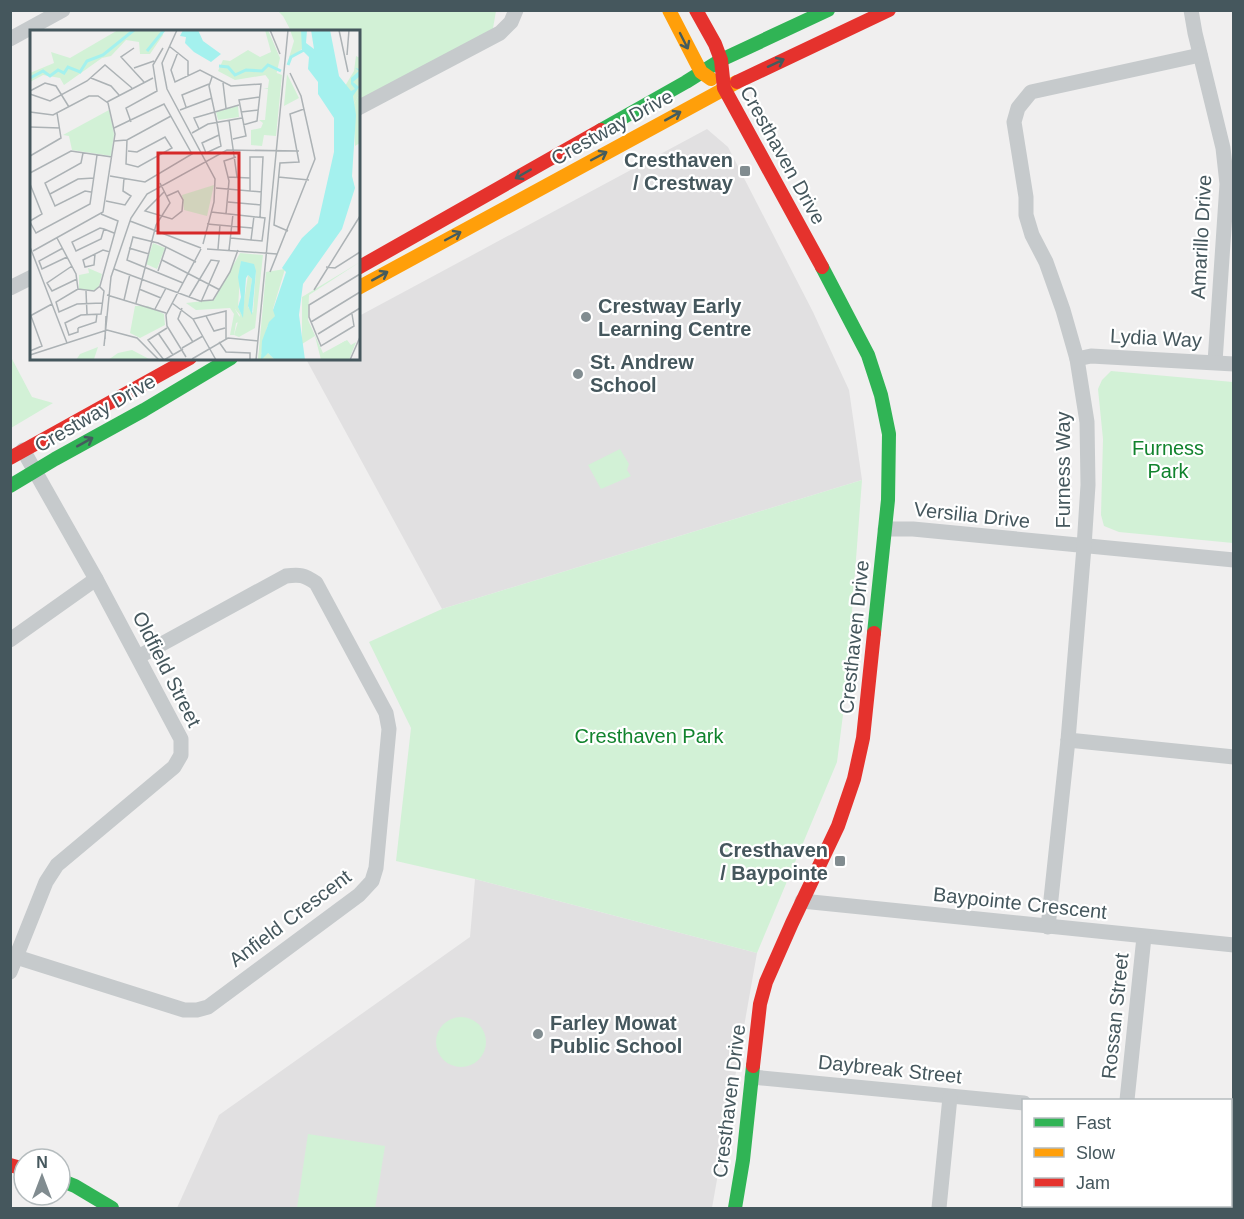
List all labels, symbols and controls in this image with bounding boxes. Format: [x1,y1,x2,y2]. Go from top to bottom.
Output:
inset map [30,30,360,360]
one-way arrow [679,32,691,50]
one-way arrow [767,56,785,68]
street label: Cresthaven Drive [736,82,830,228]
street label: Crestway Drive [547,85,677,169]
one-way arrow [664,110,681,122]
place label: Cresthaven / Crestway [624,149,734,194]
one-way arrow [590,150,607,162]
marker: Cresthaven / Crestway [738,164,752,178]
one-way arrow [515,168,532,180]
street label: Amarillo Drive [1187,174,1215,300]
one-way arrow [444,230,461,242]
one-way arrow [371,270,388,282]
place label: Crestway Early Learning Centre [598,295,751,340]
marker: Crestway Early Learning Centre [579,310,593,324]
street label: Lydia Way [1110,325,1202,351]
place label: St. Andrew School [590,351,694,396]
marker: St. Andrew School [571,367,585,381]
street label: Crestway Drive [31,370,159,456]
street label: Furness Way [1052,411,1074,529]
one-way arrow [77,436,94,448]
park label: Furness Park [1132,437,1204,482]
street label: Versilia Drive [913,498,1031,532]
street label: Cresthaven Drive [835,559,873,715]
street label: Oldfield Street [128,608,206,731]
park label: Cresthaven Park [575,725,724,747]
place label: Cresthaven / Baypointe [719,839,828,884]
marker: Cresthaven / Baypointe [833,854,847,868]
street label: Anfield Crescent [225,865,356,971]
street label: Baypointe Crescent [932,883,1108,923]
street label: Rossan Street [1097,951,1133,1080]
place label: Farley Mowat Public School [550,1012,682,1057]
street label: Cresthaven Drive [709,1023,749,1179]
marker: Farley Mowat Public School [531,1027,545,1041]
street label: Daybreak Street [817,1051,963,1088]
legend [1022,1099,1232,1207]
text: Fast [1076,1113,1111,1133]
text: Slow [1076,1143,1116,1163]
north arrow [12,1147,72,1207]
text: N [36,1154,48,1171]
text: Jam [1076,1173,1110,1193]

